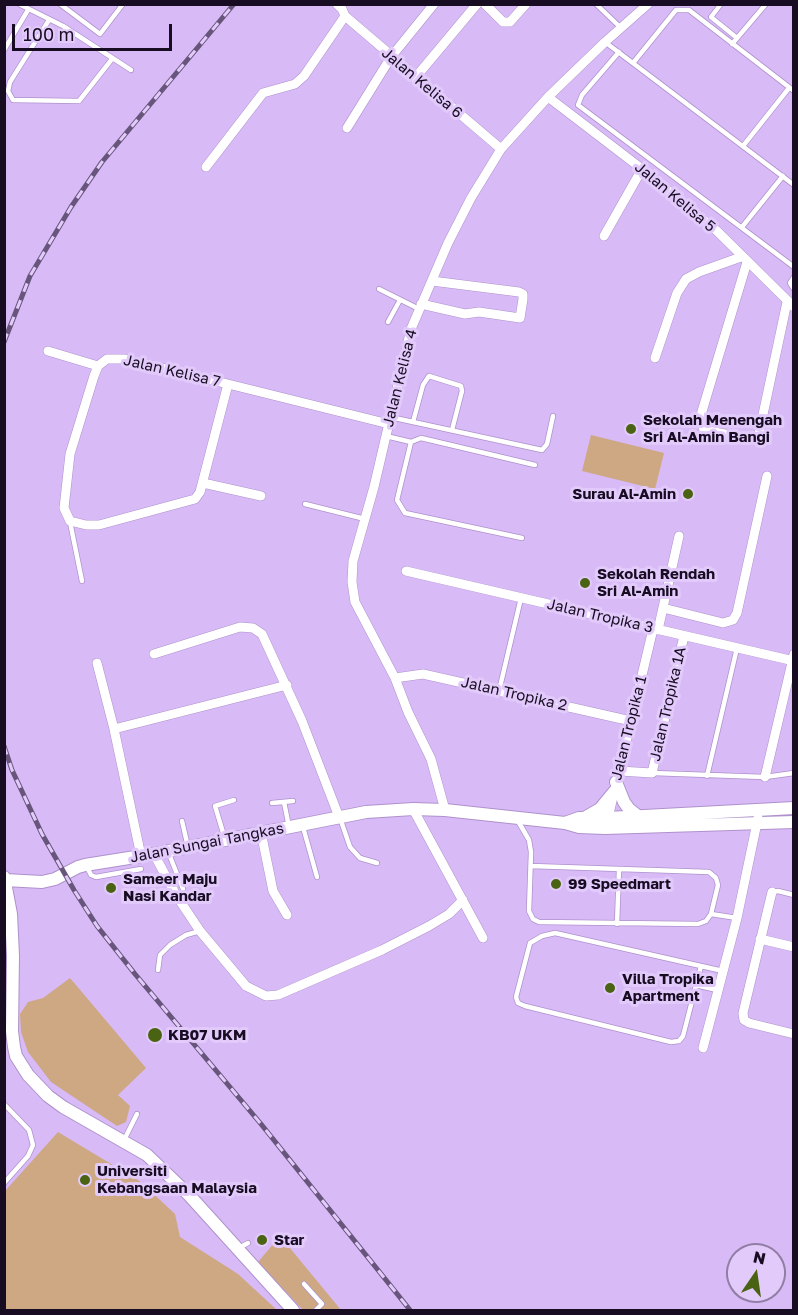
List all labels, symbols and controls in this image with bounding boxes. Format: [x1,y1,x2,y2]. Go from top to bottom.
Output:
scale bar [15,12,176,50]
text: 100 m [23,23,74,45]
street label: Jalan Kelisa 6 [378,44,466,122]
street label: Jalan Kelisa 5 [631,158,719,236]
street label: Jalan Kelisa 4 [379,327,421,429]
street label: Jalan Kelisa 7 [122,351,222,391]
place label: Sekolah Menengah Sri Al-Amin Bangi [643,411,782,446]
marker: Sekolah Menengah Sri Al-Amin Bangi [624,422,638,436]
place label: Surau Al-Amin [572,485,676,503]
marker: Surau Al-Amin [681,487,695,501]
place label: Sekolah Rendah Sri Al-Amin [597,565,715,600]
marker: Sekolah Rendah Sri Al-Amin [578,576,592,590]
street label: Jalan Tropika 3 [545,595,655,637]
street label: Jalan Tropika 1A [646,645,690,763]
street label: Jalan Tropika 2 [459,673,569,715]
street label: Jalan Tropika 1 [607,674,651,782]
street label: Jalan Sungai Tangkas [129,819,285,867]
place label: Sameer Maju Nasi Kandar [123,870,217,905]
place label: 99 Speedmart [568,875,671,893]
marker: 99 Speedmart [549,877,563,891]
marker: Sameer Maju Nasi Kandar [104,881,118,895]
place label: Villa Tropika Apartment [622,970,714,1005]
marker: Villa Tropika Apartment [603,981,617,995]
marker: KB07 UKM [146,1026,164,1044]
place label: KB07 UKM [168,1026,246,1044]
place label: Universiti Kebangsaan Malaysia [97,1162,257,1197]
marker: Universiti Kebangsaan Malaysia [78,1173,92,1187]
place label: Star [274,1231,304,1249]
marker: Star [255,1233,269,1247]
north arrow [726,1243,786,1303]
text: N [751,1246,768,1269]

